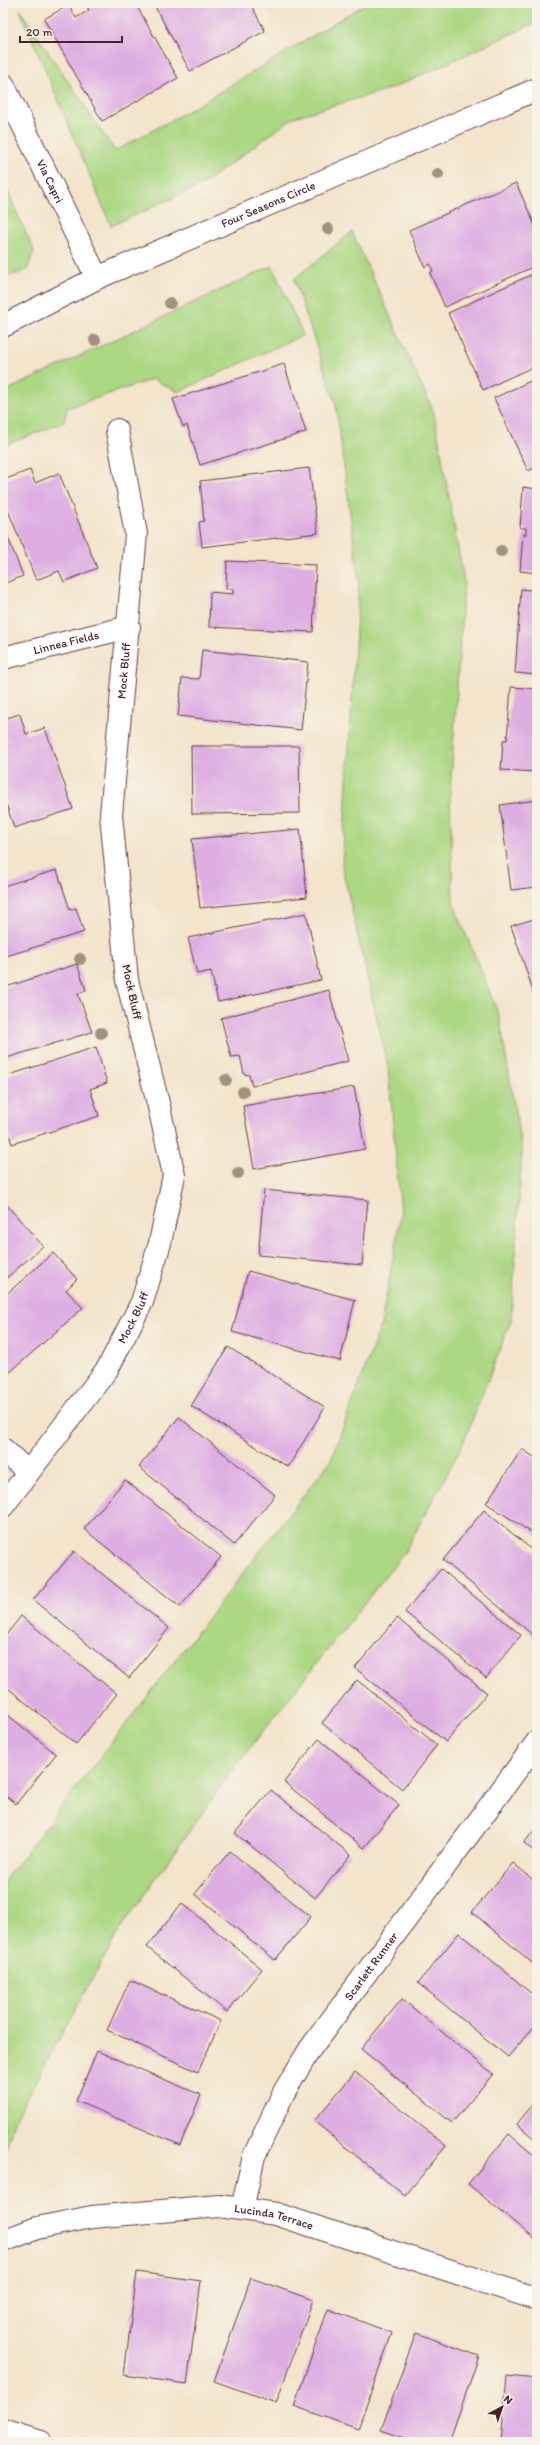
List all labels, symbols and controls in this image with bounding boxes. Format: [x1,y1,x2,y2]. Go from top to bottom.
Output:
scale bar [20,18,122,44]
text: 20 m [26,25,53,39]
street label: Via Capri [34,157,67,205]
street label: Four Seasons Circle [219,178,318,231]
street label: Linnea Fields [32,628,100,657]
street label: Mock Bluff [114,642,133,699]
street label: Mock Bluff [119,963,145,1021]
street label: Mock Bluff [115,1290,152,1346]
street label: Scarlett Runner [341,1929,401,2003]
street label: Lucinda Terrace [233,2201,315,2233]
north arrow [482,2387,522,2427]
text: N [501,2392,515,2407]

